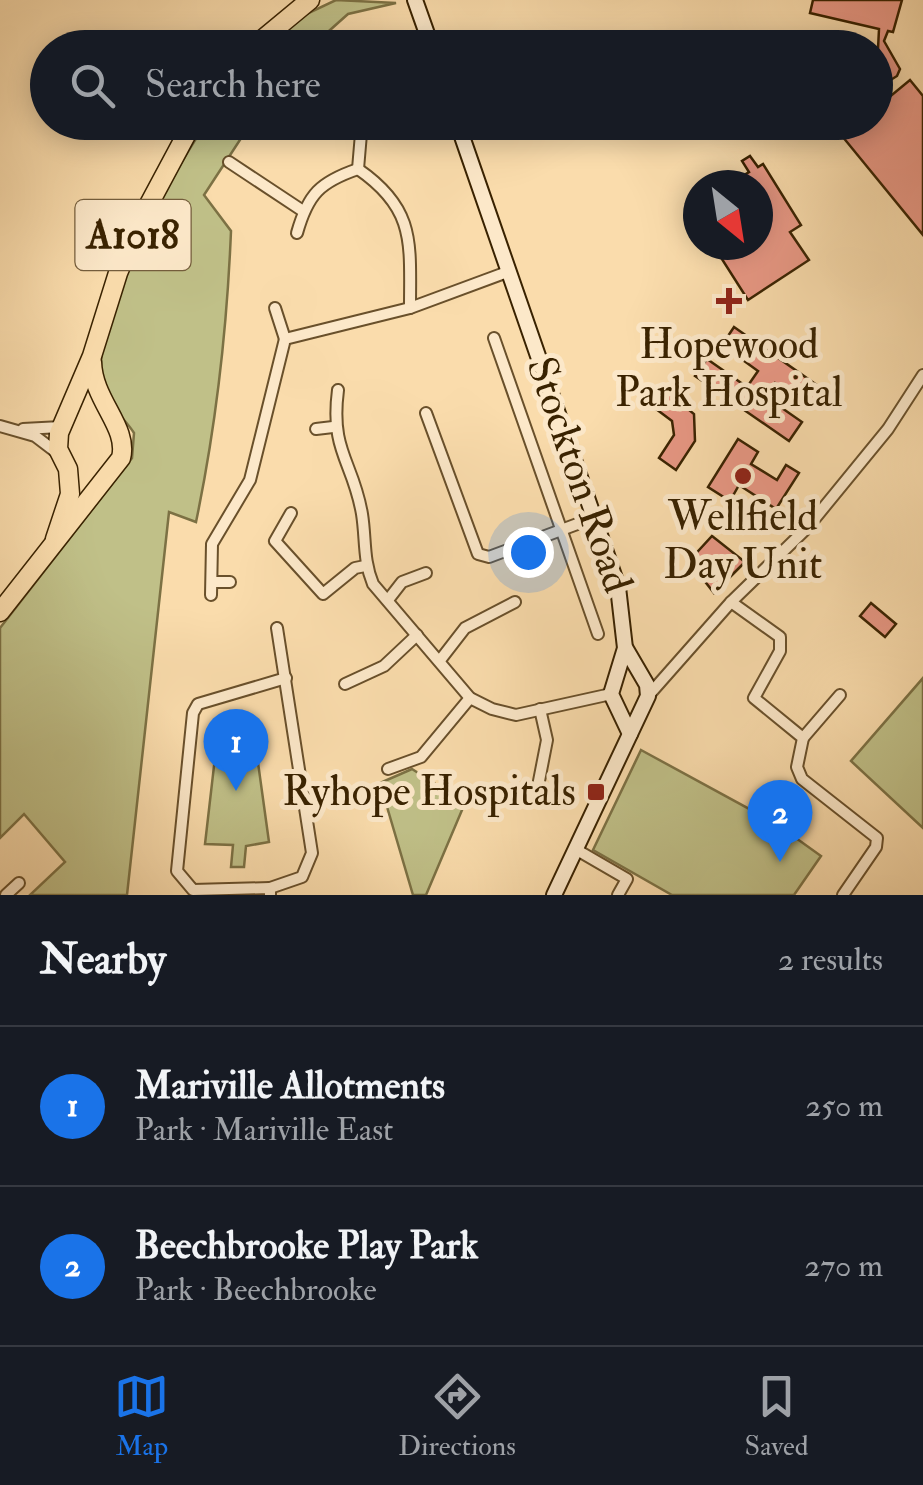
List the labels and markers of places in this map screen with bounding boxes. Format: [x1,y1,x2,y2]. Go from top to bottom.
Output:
marker: Hopewood Park Hospital [716,288,742,314]
place label: Hopewood Park Hospital [615,319,843,419]
marker: Wellfield Day Unit [732,465,754,487]
place label: Wellfield Day Unit [664,491,822,591]
pin: 1 [204,708,268,791]
place label: Ryhope Hospitals [282,766,576,818]
pin: 2 [748,780,812,862]
marker: Ryhope Hospitals [585,781,607,803]

